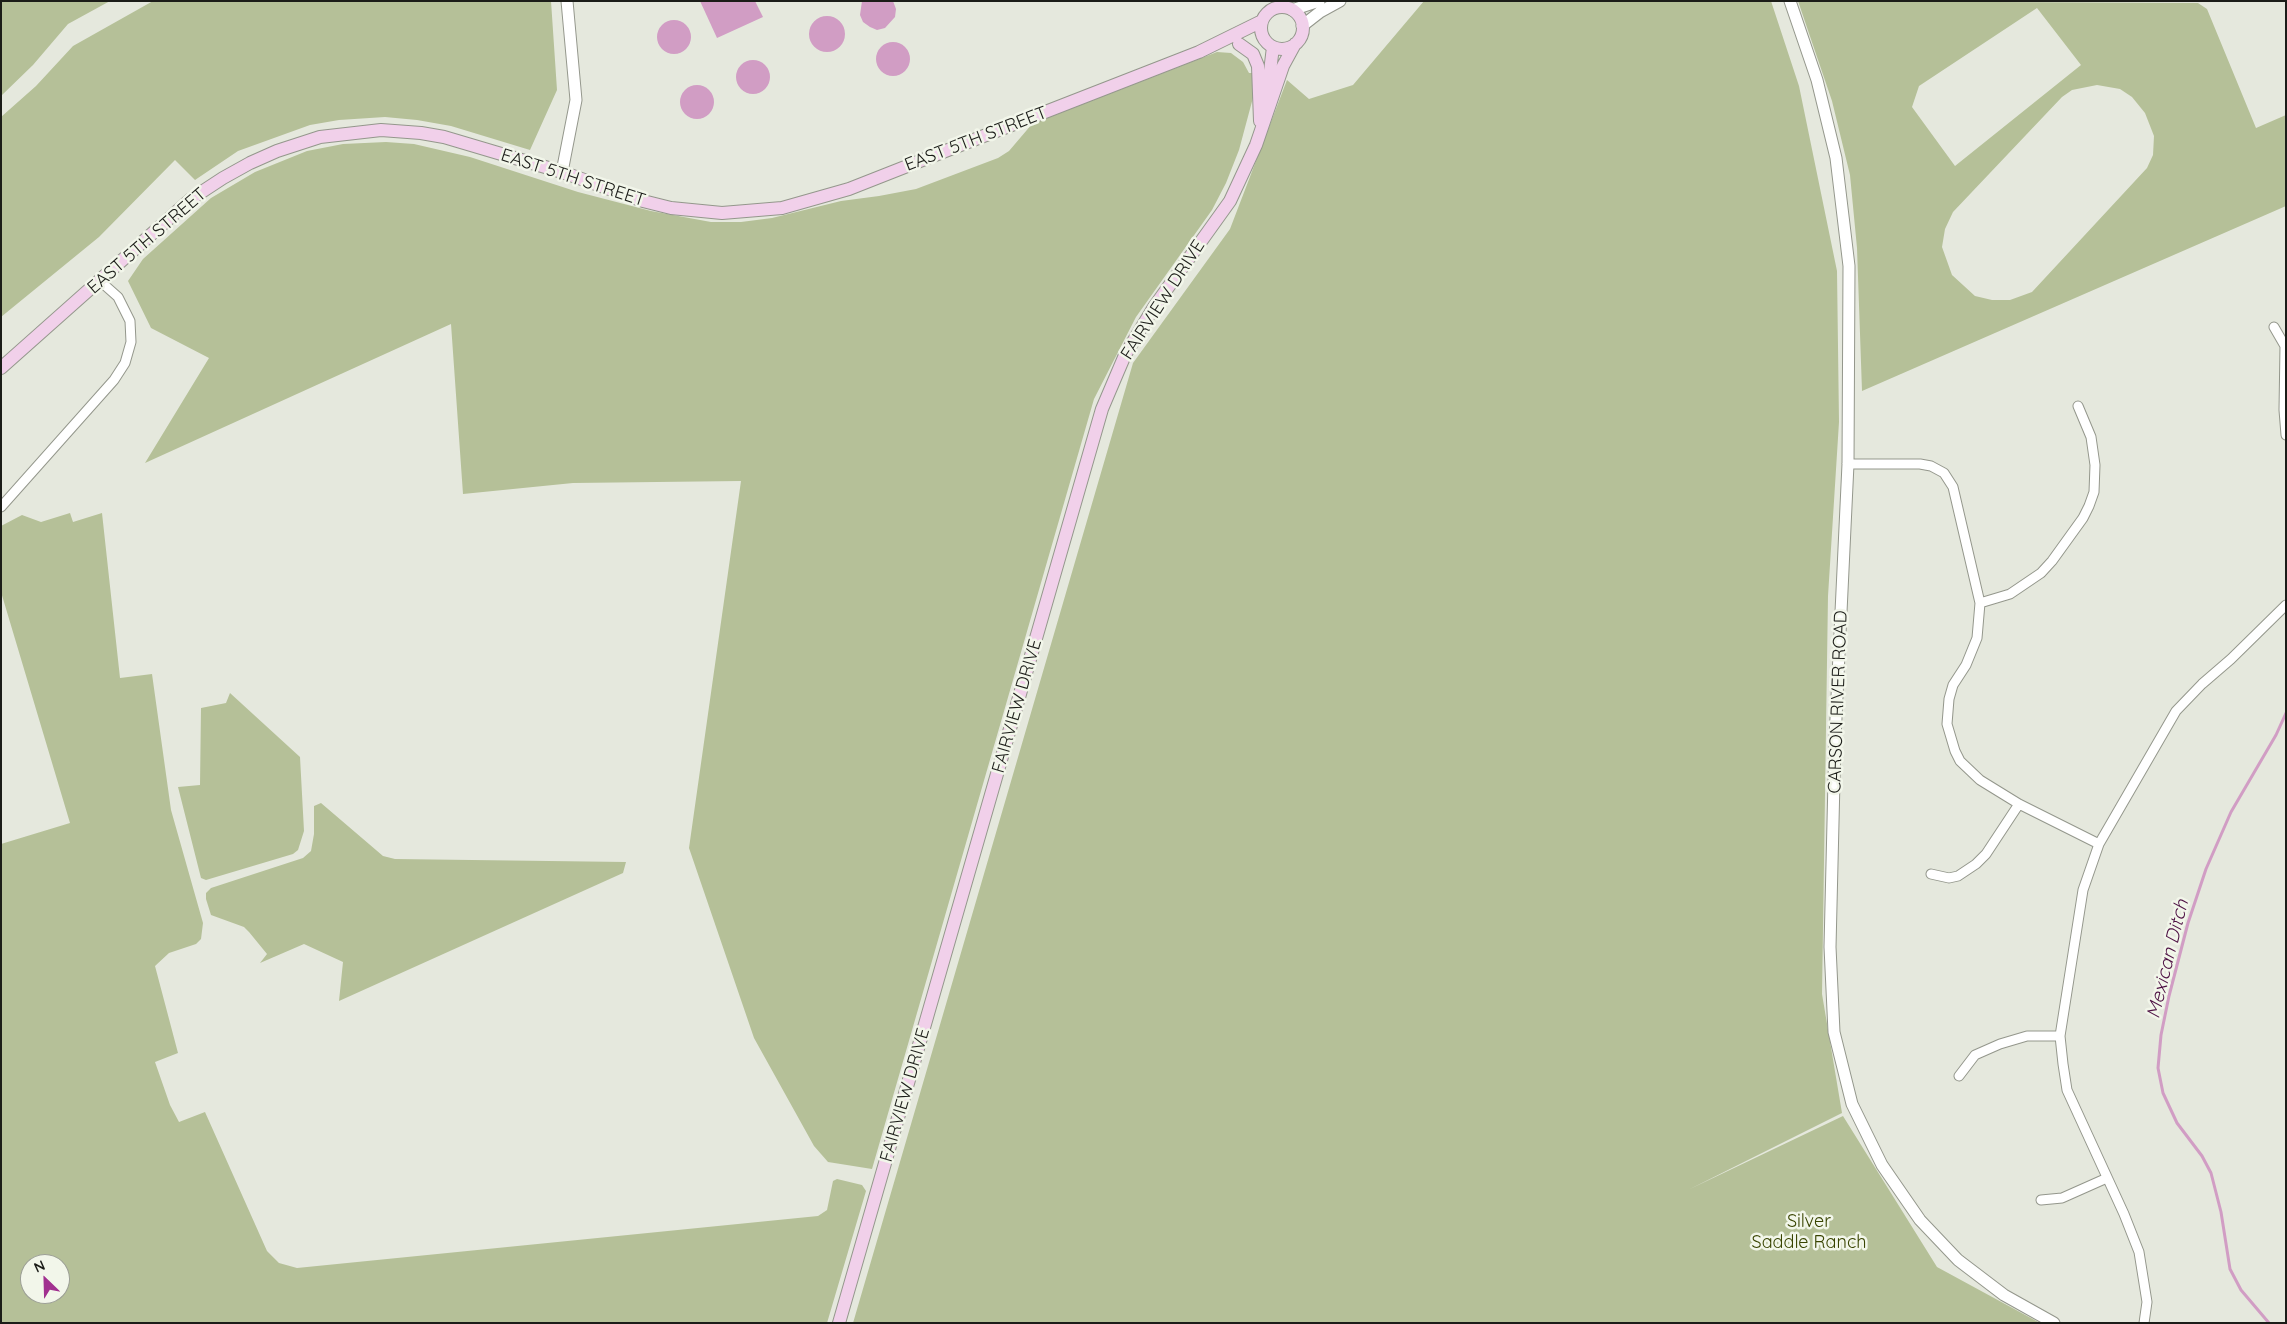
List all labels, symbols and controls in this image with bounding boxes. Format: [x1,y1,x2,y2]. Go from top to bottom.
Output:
street label: EAST 5TH STREET [902,102,1050,176]
street label: EAST 5TH STREET [498,144,648,212]
street label: EAST 5TH STREET [83,183,211,299]
street label: FAIRVIEW DRIVE [1116,236,1210,364]
street label: CARSON RIVER ROAD [1824,610,1852,794]
street label: FAIRVIEW DRIVE [988,637,1046,775]
water label: Mexican Ditch [2142,897,2194,1021]
street label: FAIRVIEW DRIVE [876,1026,934,1164]
park label: Silver Saddle Ranch [1752,1211,1866,1254]
north arrow [20,1254,70,1304]
text: N [31,1256,48,1277]

